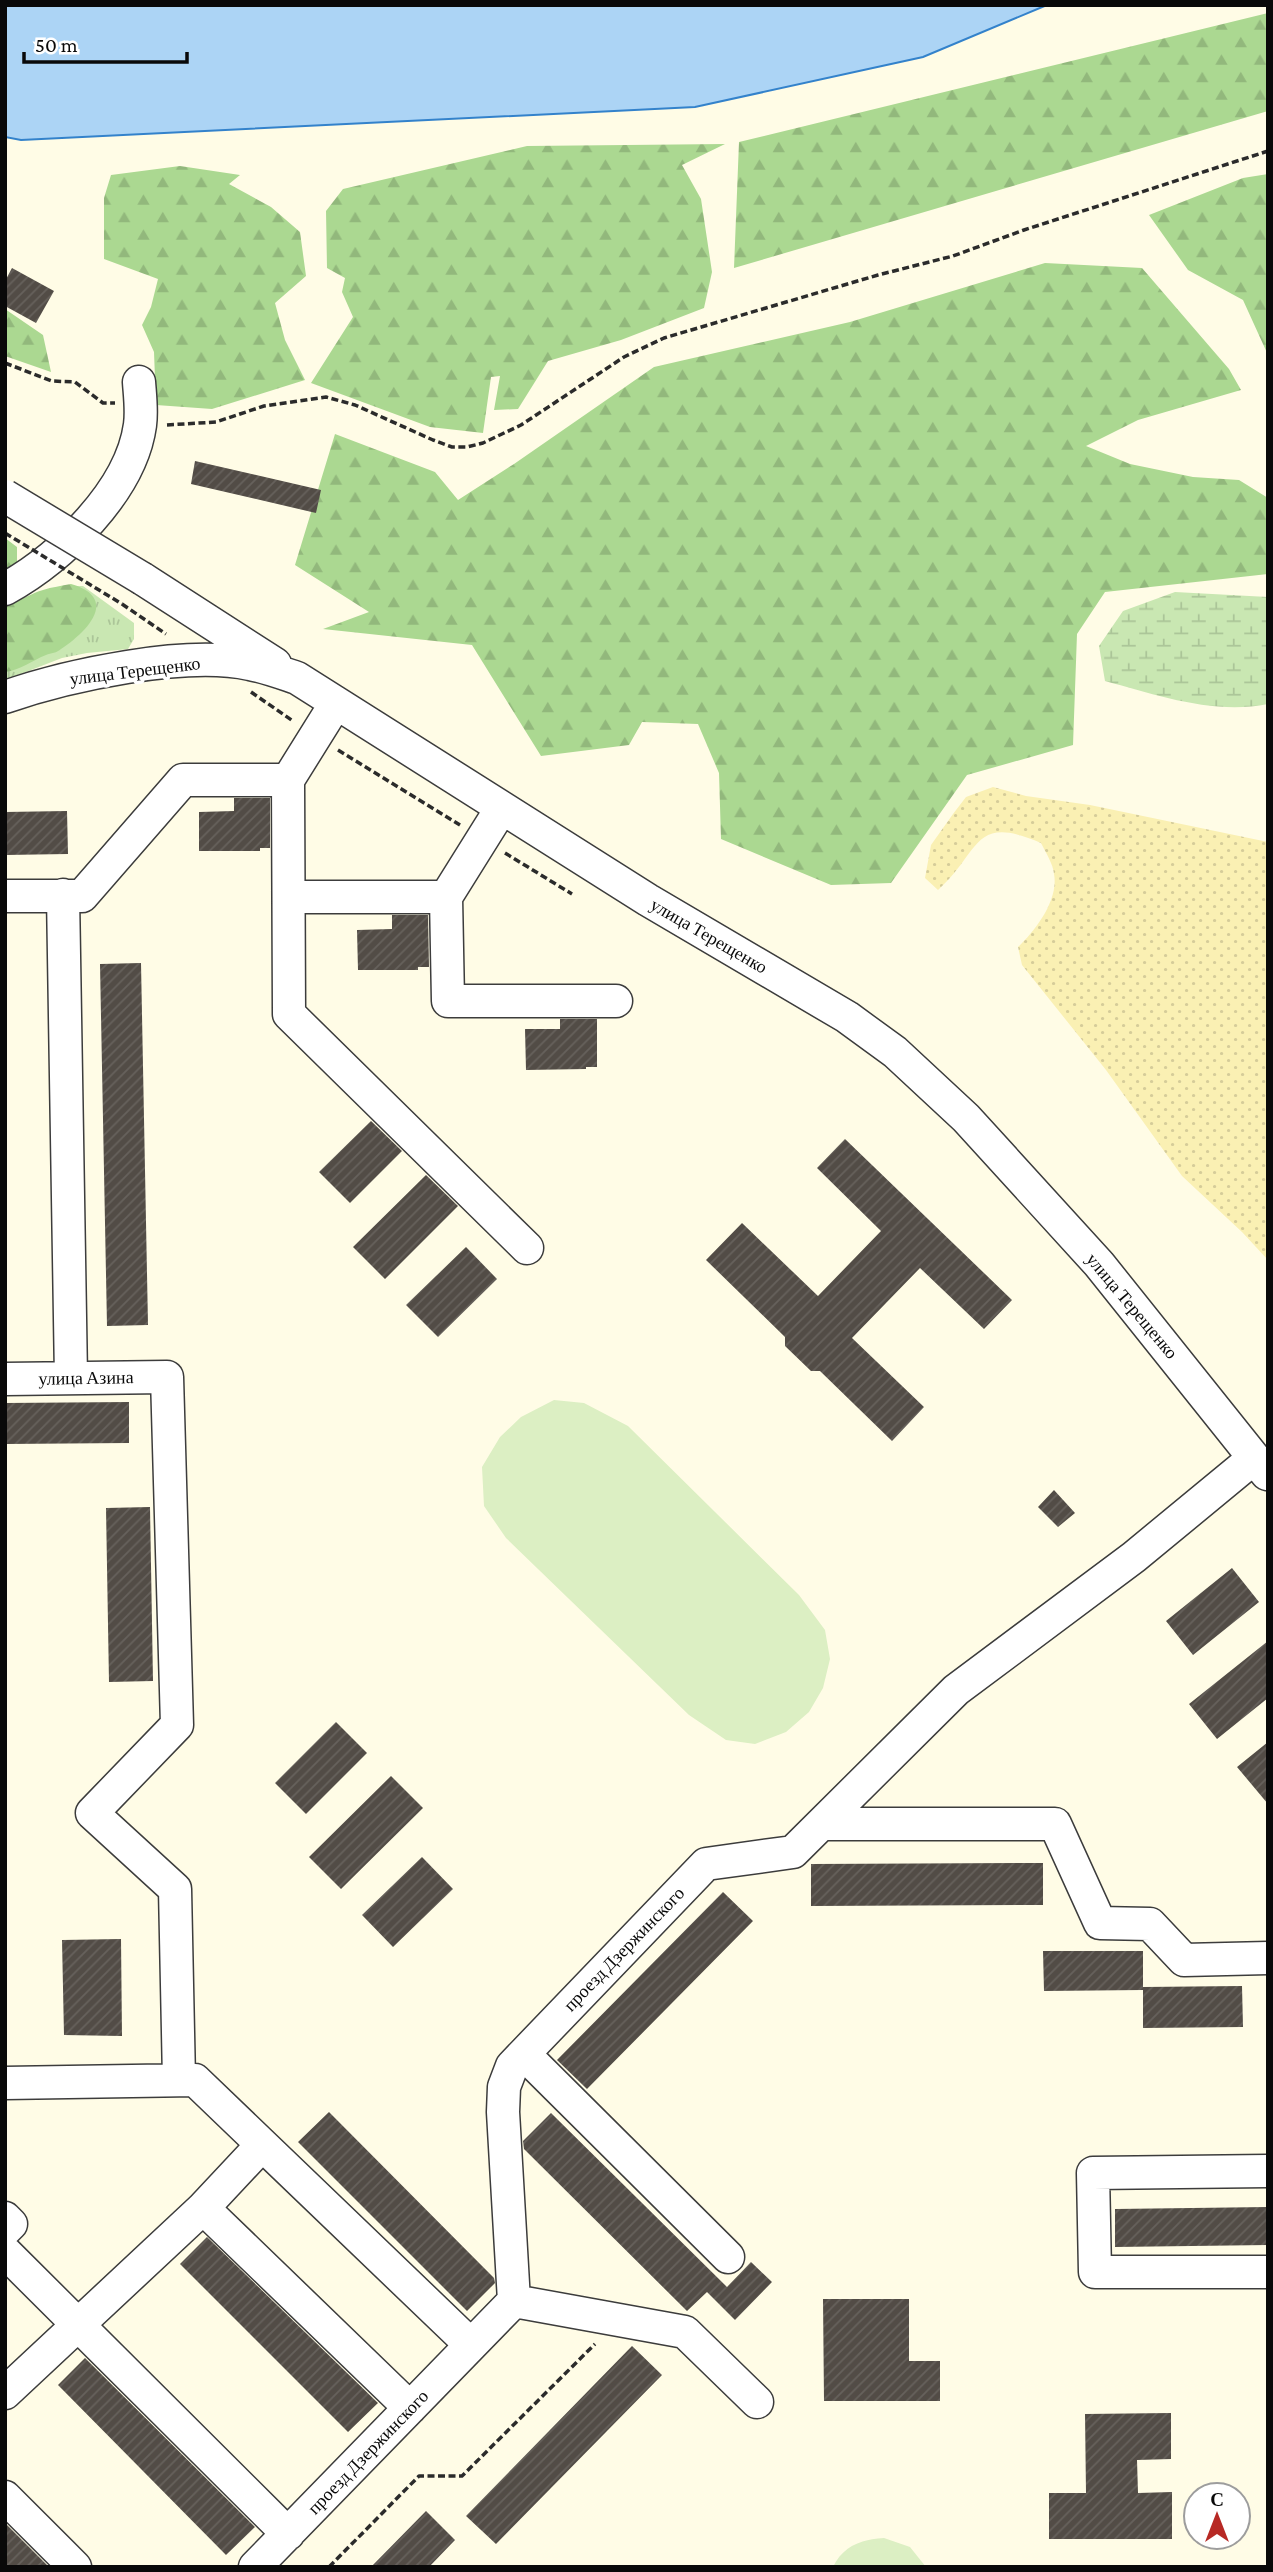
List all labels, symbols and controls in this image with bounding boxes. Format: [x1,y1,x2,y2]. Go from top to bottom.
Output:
scale bar [24,21,187,65]
text: 50 m [35,33,78,57]
street label: улица Терещенко [69,653,201,689]
street label: улица Терещенко [647,894,771,978]
street label: улица Терещенко [1082,1249,1182,1363]
street label: улица Азина [38,1367,134,1389]
street label: проезд Дзержинского [560,1883,688,2015]
street label: проезд Дзержинского [304,2386,432,2518]
north arrow [1182,2481,1252,2551]
text: С [1210,2489,1224,2510]

